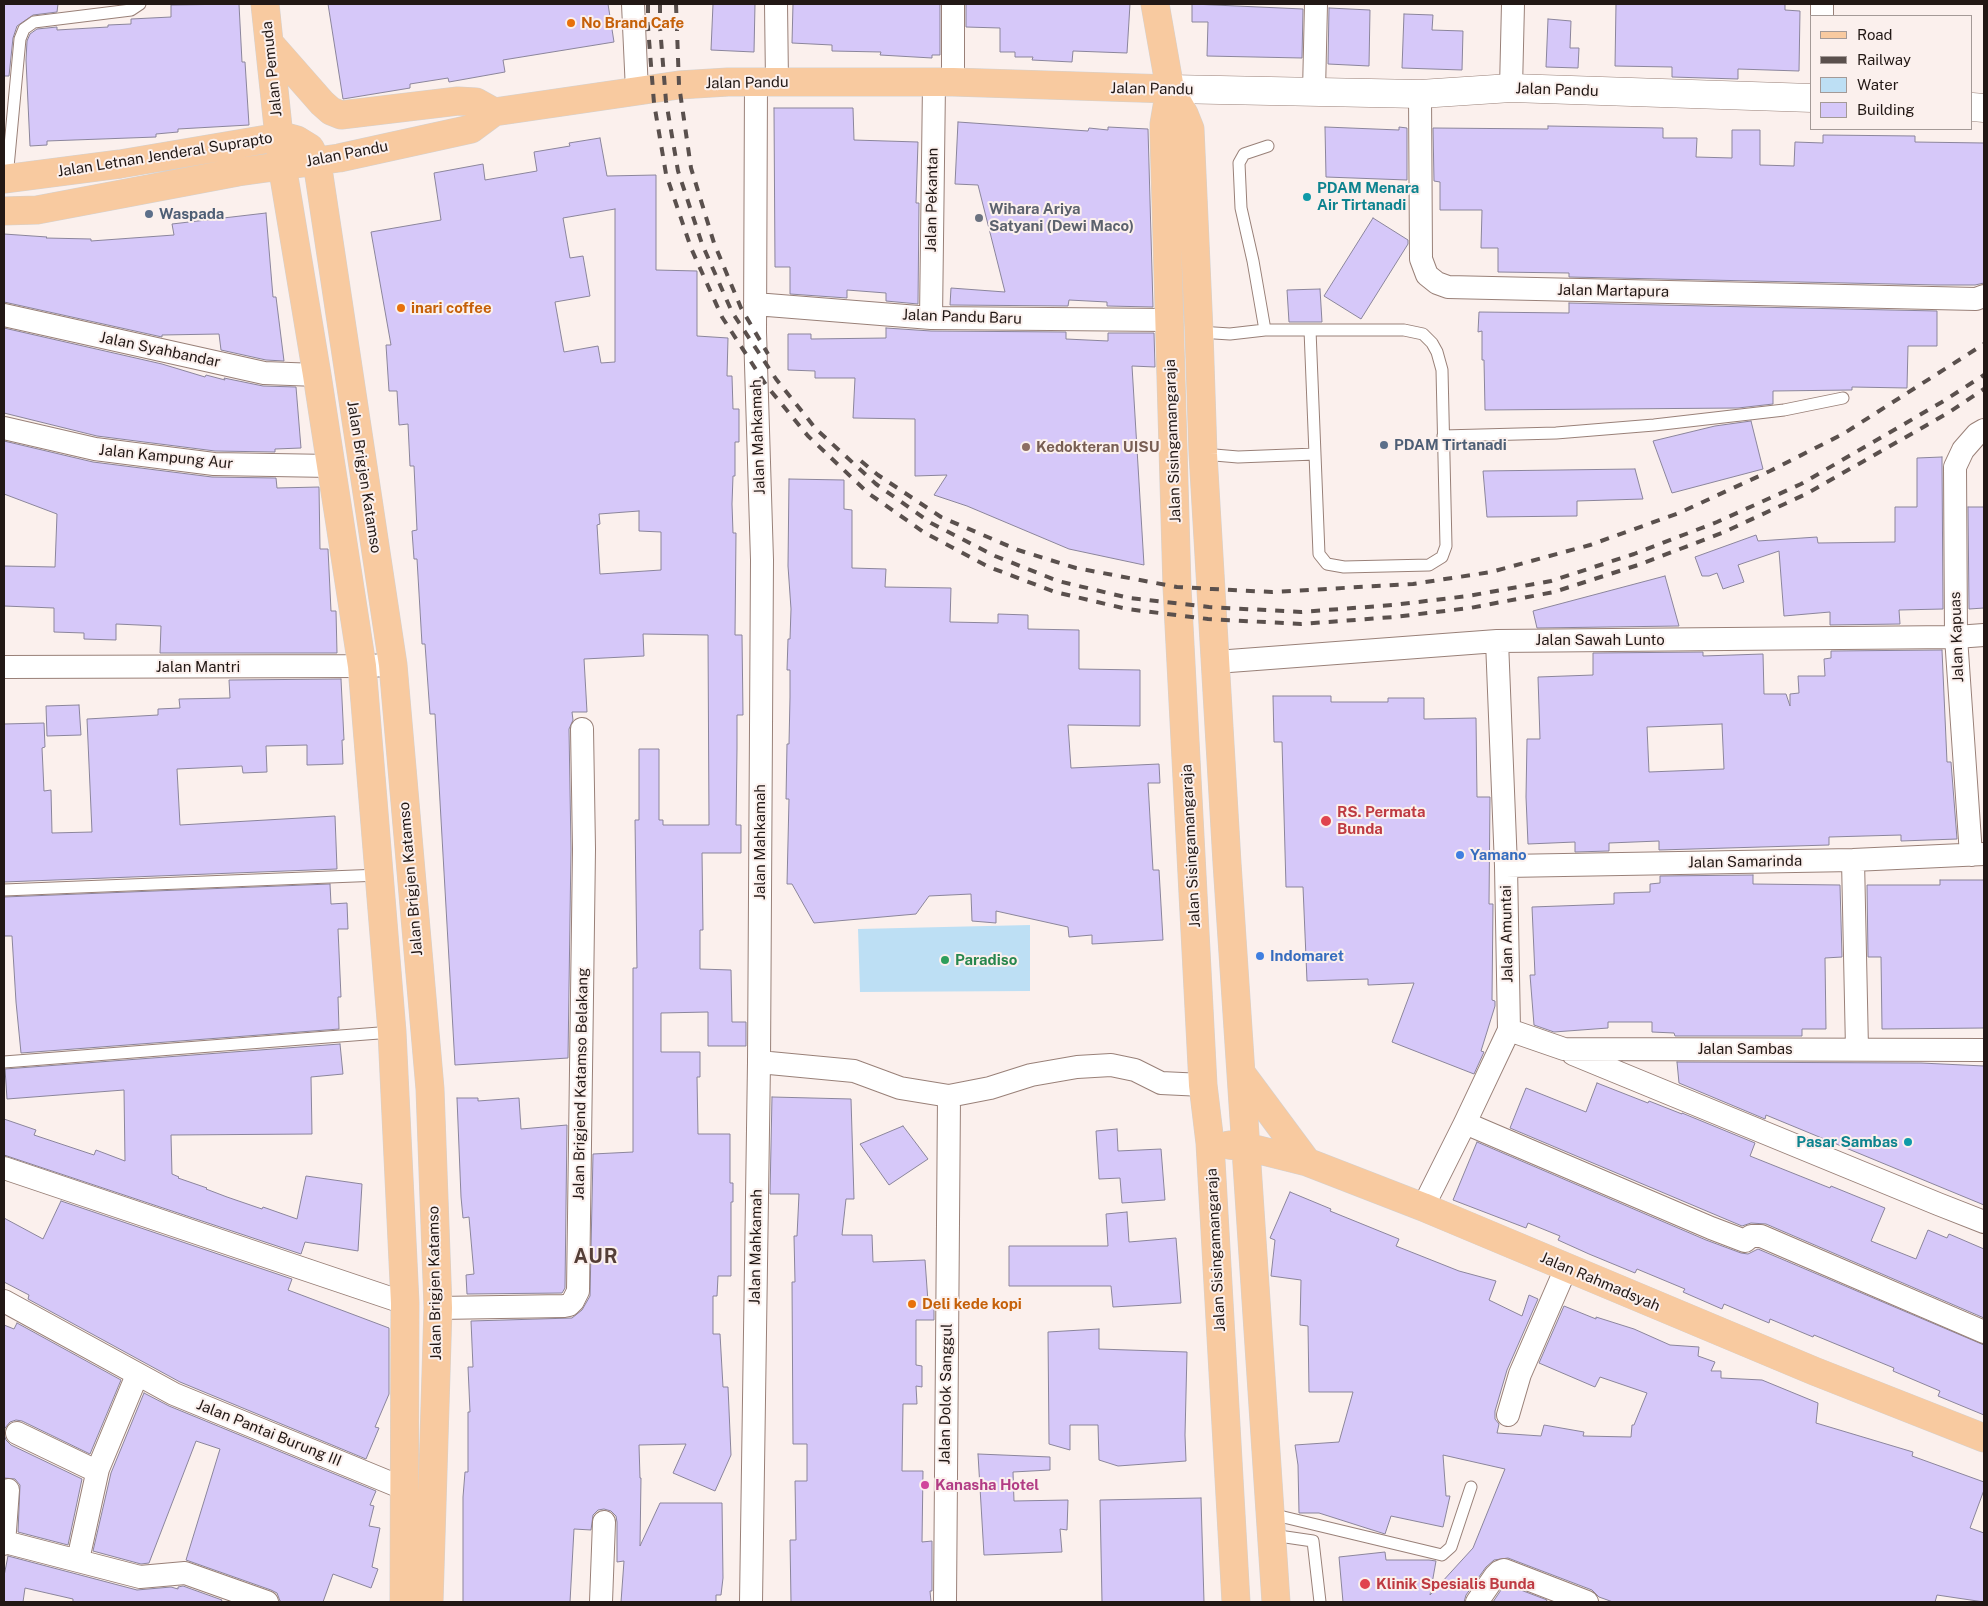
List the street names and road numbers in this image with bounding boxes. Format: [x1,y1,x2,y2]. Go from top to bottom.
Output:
street label: Jalan Pemuda [258,20,286,118]
street label: Jalan Pandu [705,73,789,93]
street label: Jalan Pandu [1110,79,1194,99]
street label: Jalan Pandu [1515,80,1599,100]
street label: Jalan Letnan Jenderal Suprapto [56,129,274,181]
street label: Jalan Pandu [304,137,390,171]
street label: Jalan Pekantan [922,148,942,252]
street label: Jalan Martapura [1557,281,1669,301]
street label: Jalan Pandu Baru [902,306,1022,328]
street label: Jalan Syahbandar [98,328,222,372]
street label: Jalan Sisingamangaraja [1161,359,1185,523]
street label: Jalan Mahkamah [747,379,769,495]
street label: Jalan Brigjen Katamso [343,399,385,555]
street label: Jalan Kampung Aur [98,441,234,473]
street label: Jalan Kapuas [1946,591,1968,683]
street label: Jalan Sawah Lunto [1535,631,1665,649]
street label: Jalan Mantri [156,658,240,676]
street label: Jalan Sisingamangaraja [1178,764,1204,928]
street label: Jalan Mahkamah [751,784,769,900]
street label: Jalan Brigjen Katamso [395,801,427,957]
street label: Jalan Samarinda [1688,852,1802,872]
street label: Jalan Amuntai [1497,885,1517,983]
street label: Jalan Brigjend Katamso Belakang [570,967,592,1201]
street label: Jalan Sambas [1697,1040,1793,1058]
street label: Jalan Sisingamangaraja [1203,1168,1229,1332]
street label: Jalan Mahkamah [746,1189,766,1305]
street label: Jalan Brigjen Katamso [425,1206,445,1360]
street label: Jalan Rahmadsyah [1537,1249,1663,1315]
street label: Jalan Dolok Sanggul [936,1323,956,1465]
street label: Jalan Pantai Burung III [194,1396,344,1470]

